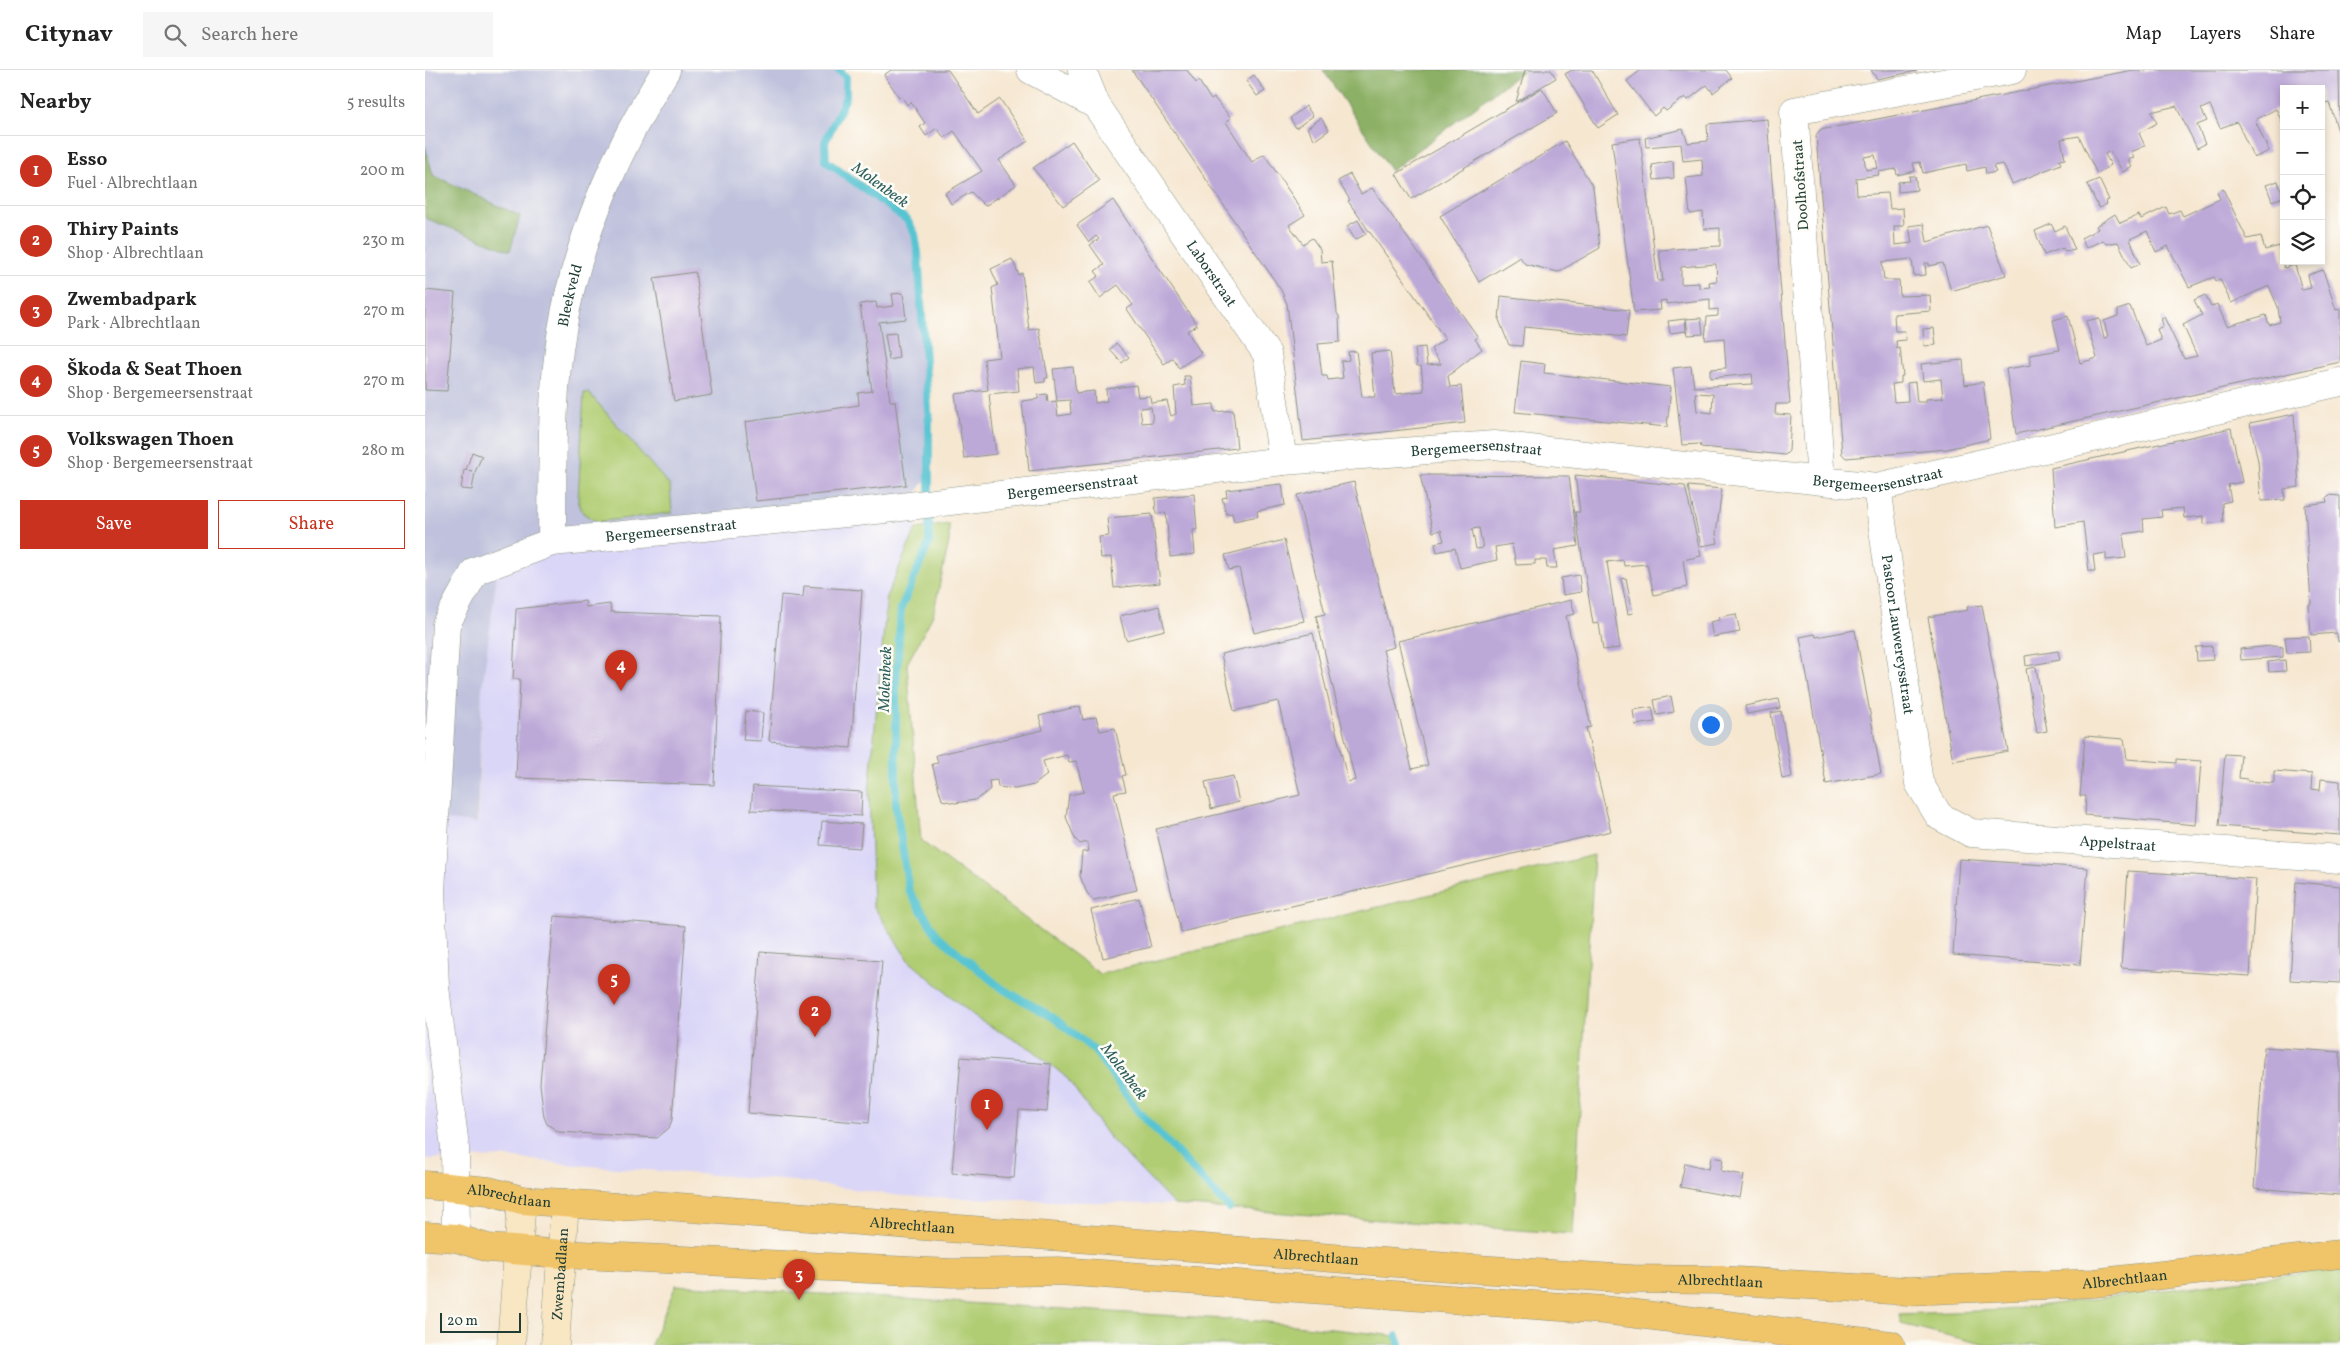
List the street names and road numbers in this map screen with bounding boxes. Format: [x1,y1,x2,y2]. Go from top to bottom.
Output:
street label: Doolhofstraat [1788,139,1815,231]
street label: Laborstraat [1180,237,1241,312]
street label: Bleekveld [554,262,589,329]
street label: Bergemeersenstraat [1410,436,1543,463]
street label: Bergemeersenstraat [1811,463,1945,499]
street label: Bergemeersenstraat [1006,470,1139,506]
street label: Bergemeersenstraat [604,515,738,549]
street label: Pastoor Lauwereysstraat [1875,553,1918,716]
street label: Appelstraat [2079,832,2157,858]
street label: Albrechtlaan [466,1180,552,1214]
street label: Albrechtlaan [869,1213,956,1241]
street label: Zwembadlaan [548,1227,575,1322]
street label: Albrechtlaan [1273,1244,1360,1272]
street label: Albrechtlaan [2082,1265,2169,1296]
street label: Albrechtlaan [1677,1271,1764,1295]

